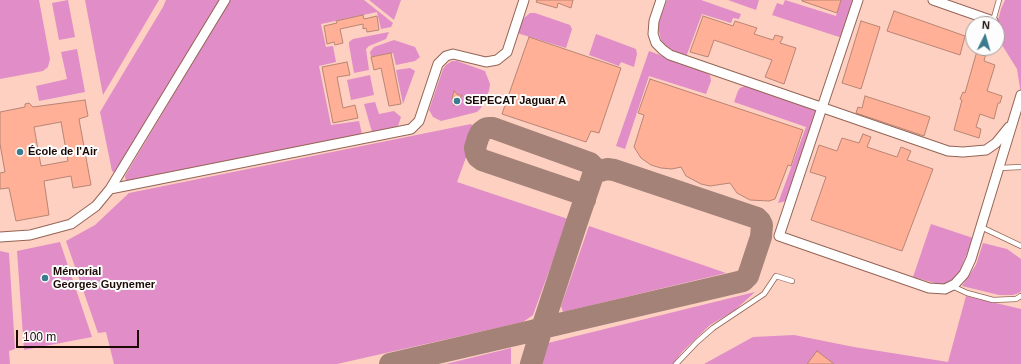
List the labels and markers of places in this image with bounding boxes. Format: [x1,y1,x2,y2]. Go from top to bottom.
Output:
place label: SEPECAT Jaguar A [465,94,566,108]
marker: SEPECAT Jaguar A [452,96,462,106]
place label: École de l'Air [28,145,97,159]
marker: École de l'Air [15,147,25,157]
place label: Mémorial Georges Guynemer [53,265,155,291]
marker: Mémorial Georges Guynemer [40,273,50,283]

